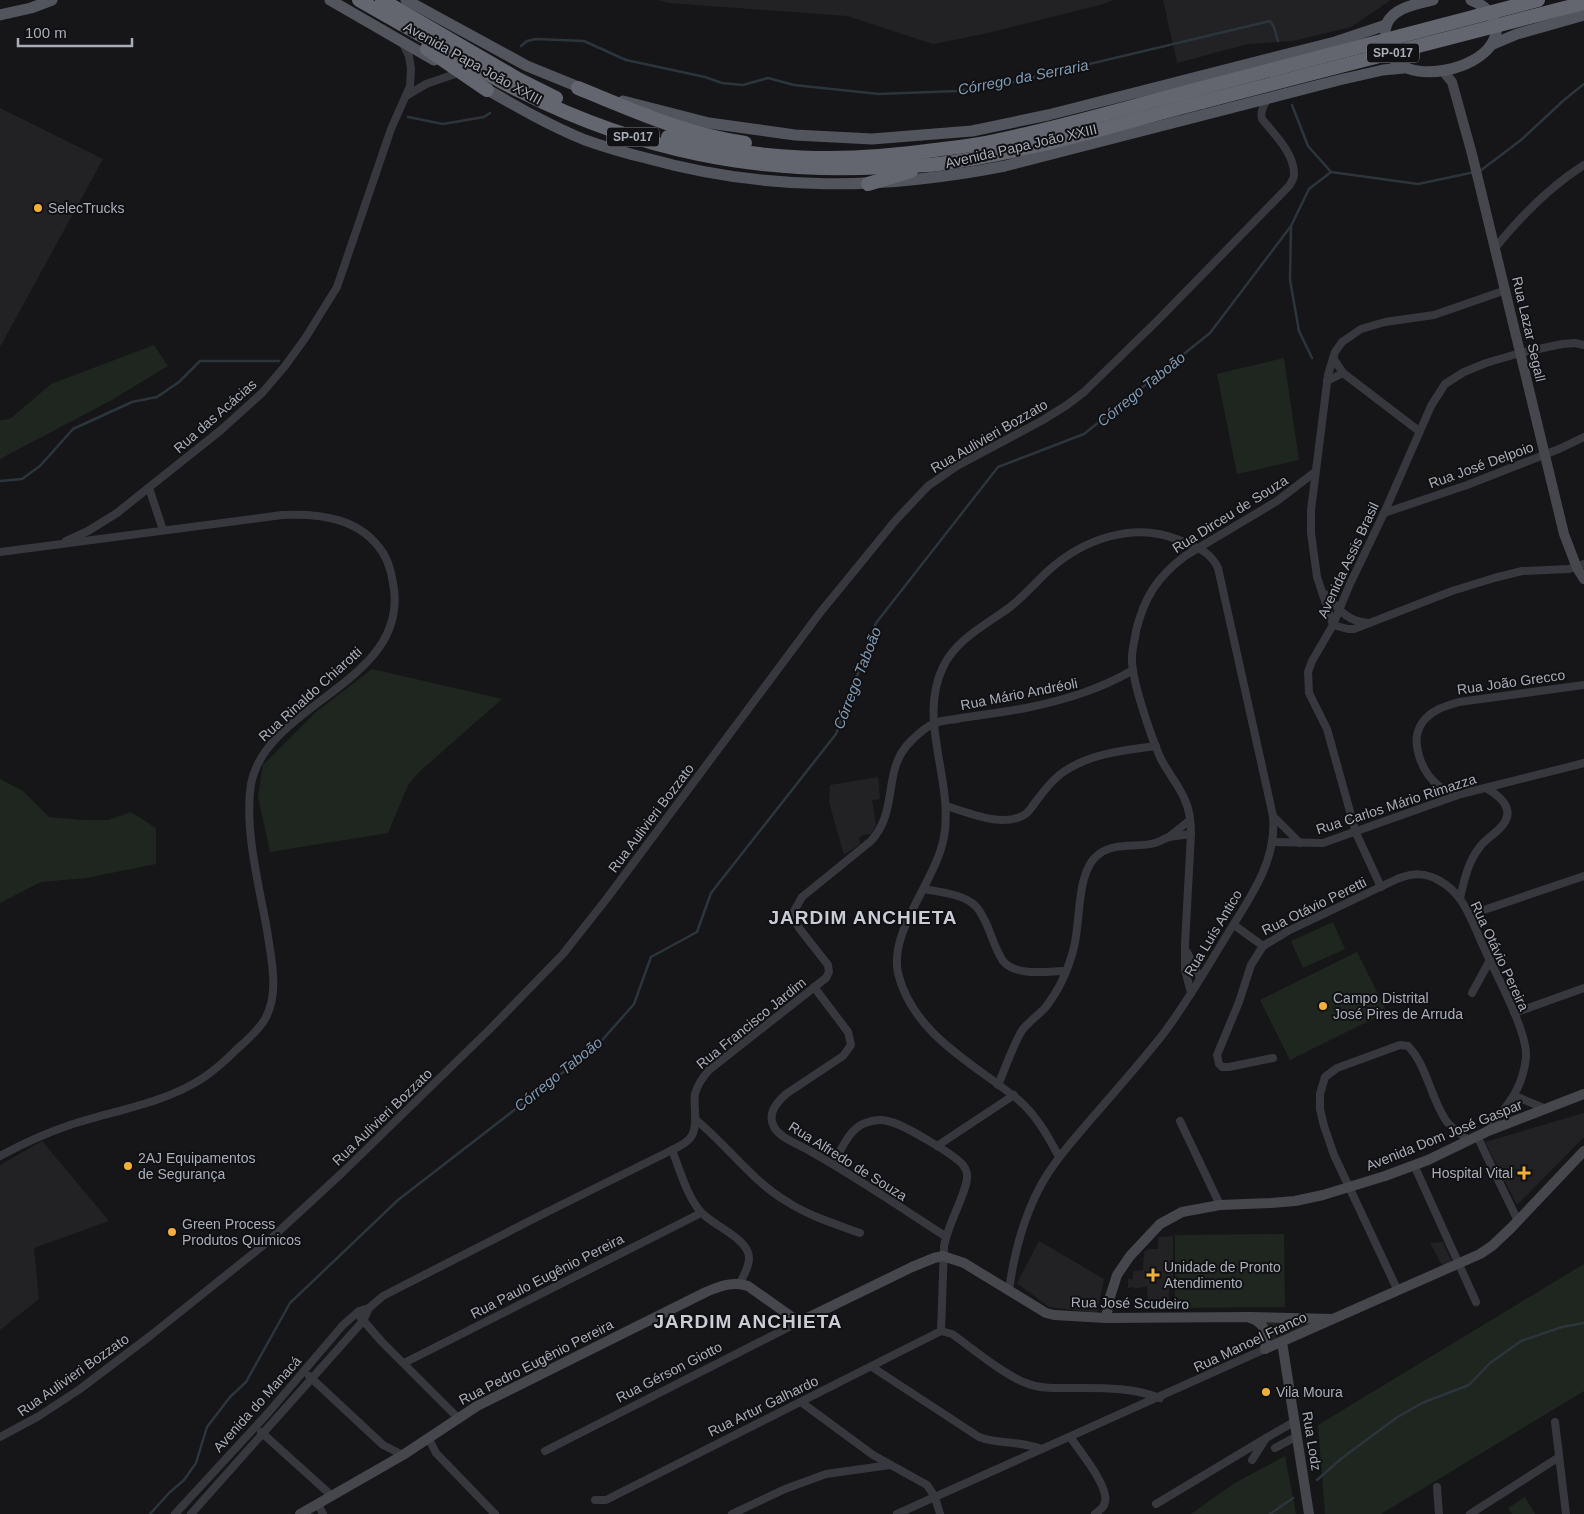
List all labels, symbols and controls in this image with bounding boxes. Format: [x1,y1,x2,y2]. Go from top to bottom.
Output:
scale bar [18,15,131,47]
street label: Avenida Papa João XXIII [401,18,545,108]
text: 100 m [25,24,67,41]
road number: SP-017 [1367,44,1419,62]
water label: Córrego da Serraria [956,56,1090,98]
street label: Avenida Papa João XXIII [943,121,1099,171]
road number: SP-017 [607,128,659,146]
place label: SelecTrucks [48,200,125,216]
marker: SelecTrucks [32,202,44,214]
street label: Rua Lazar Segall [1509,275,1549,383]
water label: Córrego Taboão [1094,348,1188,430]
street label: Rua das Acácias [170,376,260,456]
street label: Rua Aulivieri Bozzato [928,396,1050,476]
street label: Rua José Delpoio [1426,439,1536,491]
street label: Rua Dirceu de Souza [1169,472,1291,556]
street label: Avenida Assis Brasil [1314,500,1382,620]
water label: Córrego Taboão [830,625,884,731]
street label: Rua Rinaldo Chiarotti [255,644,365,744]
street label: Rua João Grecco [1456,666,1566,698]
street label: Rua Mário Andréoli [959,675,1079,713]
street label: Rua Aulivieri Bozzato [605,760,697,876]
street label: Rua Carlos Mário Rimazza [1314,770,1478,837]
street label: Rua Otávio Peretti [1259,874,1369,938]
street label: Rua Luís Antico [1181,887,1245,979]
street label: Rua Otávio Pereira [1468,899,1532,1014]
district label: JARDIM ANCHIETA [768,907,958,928]
street label: Rua Francisco Jardim [693,974,809,1072]
place label: Campo Distrital José Pires de Arruda [1333,990,1463,1022]
marker: Campo Distrital José Pires de Arruda [1317,1000,1329,1012]
water label: Córrego Taboão [511,1033,605,1115]
street label: Rua Aulivieri Bozzato [329,1065,435,1169]
street label: Avenida Dom José Gaspar [1364,1096,1525,1174]
street label: Rua Alfredo de Souza [786,1118,910,1204]
place label: 2AJ Equipamentos de Segurança [138,1150,256,1182]
marker: 2AJ Equipamentos de Segurança [122,1160,134,1172]
place label: Hospital Vital [1432,1165,1513,1181]
marker: Hospital Vital [1517,1166,1531,1180]
place label: Green Process Produtos Químicos [182,1216,301,1248]
marker: Green Process Produtos Químicos [166,1226,178,1238]
street label: Rua Paulo Eugênio Pereira [468,1230,626,1322]
place label: Unidade de Pronto Atendimento [1164,1259,1281,1291]
marker: Unidade de Pronto Atendimento [1146,1268,1160,1282]
street label: Rua José Scudeiro [1071,1294,1189,1312]
street label: Rua Manoel Franco [1191,1309,1309,1375]
district label: JARDIM ANCHIETA [653,1311,843,1332]
street label: Rua Pedro Eugênio Pereira [456,1316,616,1408]
street label: Rua Aulivieri Bozzato [14,1330,132,1419]
street label: Rua Gérson Giotto [613,1338,725,1406]
street label: Avenida do Manacá [210,1353,304,1455]
street label: Rua Artur Galhardo [705,1372,821,1440]
place label: Vila Moura [1276,1384,1343,1400]
marker: Vila Moura [1260,1386,1272,1398]
street label: Rua Lodz [1299,1410,1325,1472]

